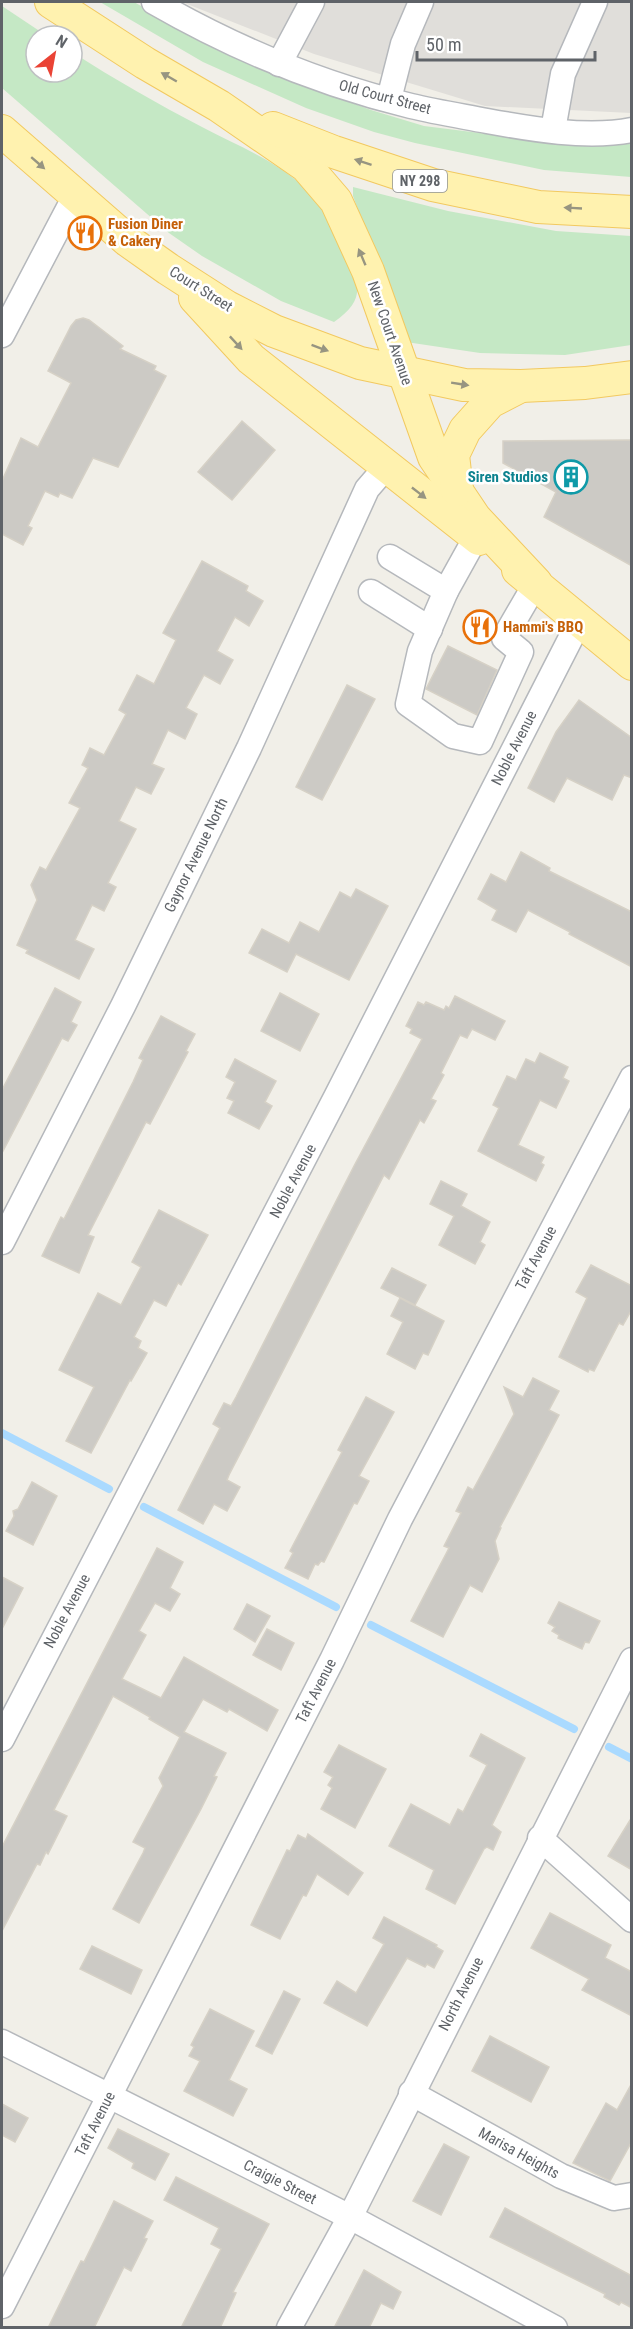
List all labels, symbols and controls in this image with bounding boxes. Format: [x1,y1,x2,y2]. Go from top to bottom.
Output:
north arrow [24,24,84,84]
scale bar [417,24,596,62]
text: N [52,31,71,52]
text: 50 m [426,34,461,55]
one-way arrow [160,72,177,82]
street label: Old Court Street [337,76,433,118]
one-way arrow [31,157,46,170]
one-way arrow [354,157,372,166]
road number: NY 298 [393,170,447,192]
one-way arrow [564,204,583,213]
restaurant icon: Fusion Diner & Cakery [67,215,103,251]
place label: Fusion Diner & Cakery [108,215,183,250]
one-way arrow [357,248,366,266]
street label: Court Street [166,262,236,316]
street label: New Court Avenue [364,279,416,387]
one-way arrow [229,335,242,350]
one-way arrow [311,343,329,353]
one-way arrow [450,379,469,388]
building icon: Siren Studios [553,459,589,495]
place label: Siren Studios [468,468,548,486]
one-way arrow [412,486,427,498]
restaurant icon: Hammi's BBQ [462,609,498,645]
place label: Hammi's BBQ [503,618,583,636]
street label: Noble Avenue [488,708,540,788]
street label: Gaynor Avenue North [160,795,232,915]
street label: Noble Avenue [266,1141,320,1221]
street label: Taft Avenue [512,1223,560,1293]
street label: Noble Avenue [40,1571,94,1651]
street label: Taft Avenue [292,1656,340,1726]
street label: North Avenue [435,1954,487,2034]
street label: Taft Avenue [71,2089,119,2159]
street label: Marisa Heights [475,2123,563,2183]
street label: Craigie Street [240,2156,320,2208]

